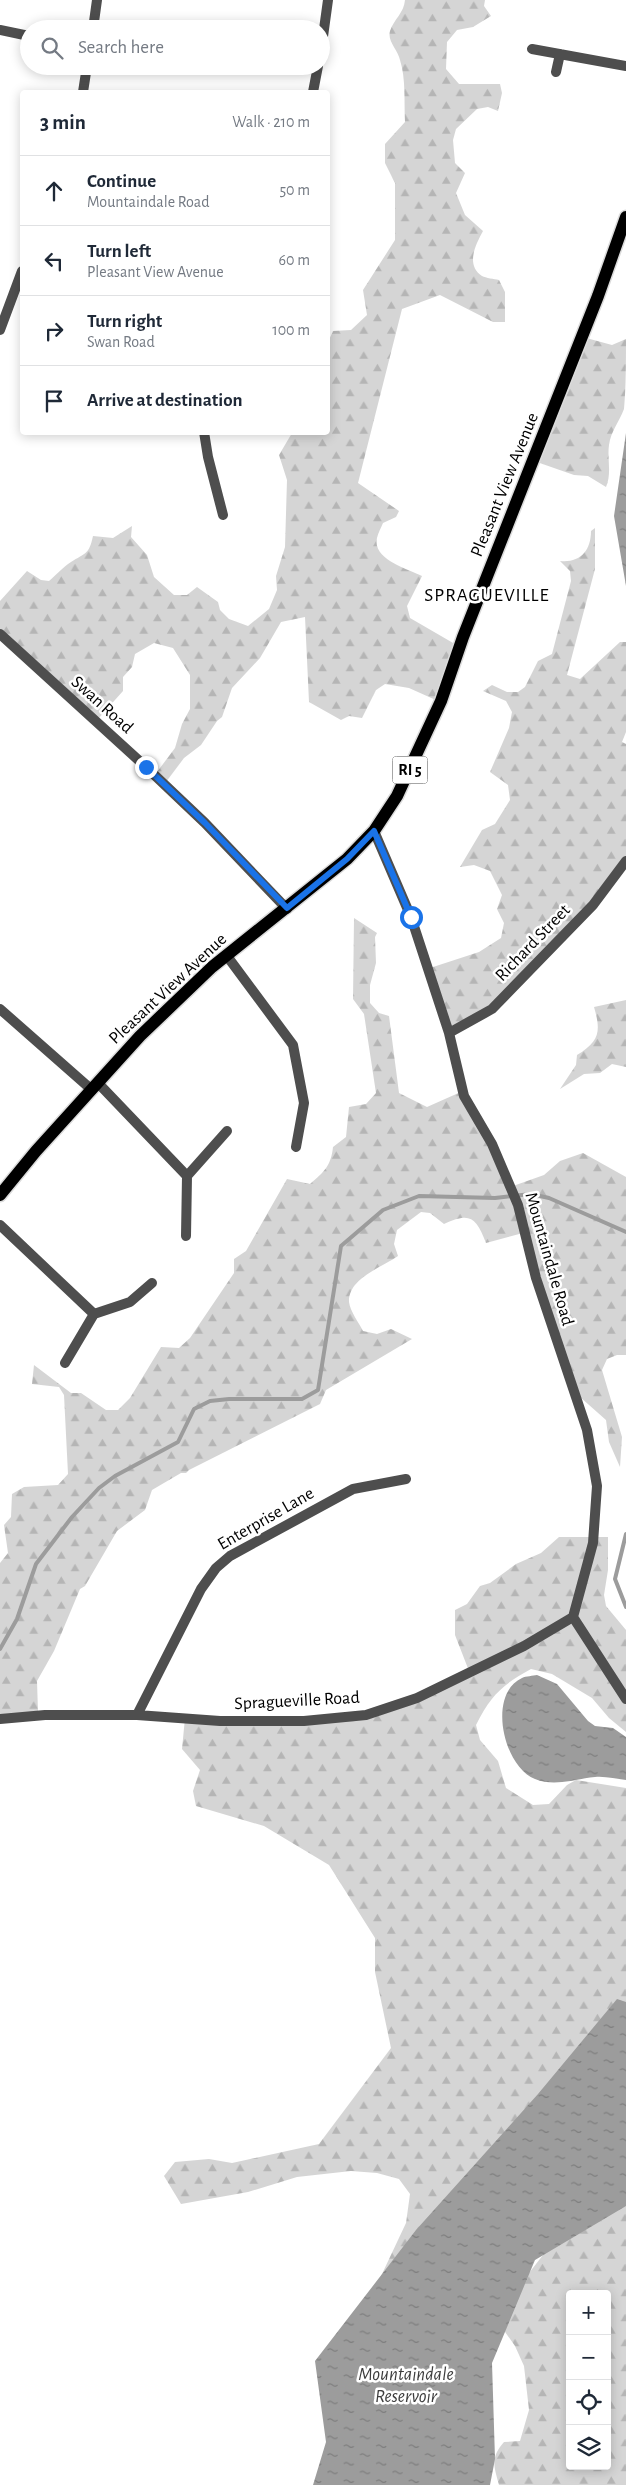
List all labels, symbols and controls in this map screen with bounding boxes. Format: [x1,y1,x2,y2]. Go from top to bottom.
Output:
search box [20,20,330,75]
icon: search [38,34,66,62]
text: Search here [78,38,164,57]
text: 3 min [40,112,86,133]
text: Walk · 210 m [232,114,310,130]
text: Continue [87,172,156,191]
icon: ahead [40,177,68,205]
text: 50 m [279,182,310,198]
text: Mountaindale Road [87,194,210,210]
text: Turn left [87,242,151,261]
icon: left [40,247,68,275]
text: 60 m [279,252,310,268]
text: Pleasant View Avenue [87,264,224,280]
text: Turn right [87,312,162,331]
icon: right [40,317,68,345]
text: 100 m [272,322,310,338]
text: Swan Road [87,334,155,350]
icon: arrive [40,387,68,415]
text: Arrive at destination [87,391,243,410]
street label: Pleasant View Avenue [468,410,542,560]
district label: SPRAGUEVILLE [424,586,550,605]
street label: Swan Road [68,673,136,737]
route end [135,756,158,779]
road number: RI 5 [392,756,428,784]
street label: Richard Street [492,901,574,985]
route start [400,906,423,929]
street label: Pleasant View Avenue [106,930,230,1048]
street label: Mountaindale Road [521,1190,577,1328]
street label: Enterprise Lane [215,1484,317,1554]
street label: Spragueville Road [234,1689,360,1713]
map controls [566,2290,611,2470]
button: + [566,2290,611,2335]
button: − [566,2335,611,2380]
water label: Mountaindale Reservoir [358,2365,454,2406]
button: locate [566,2380,611,2425]
button: layers [566,2425,611,2470]

